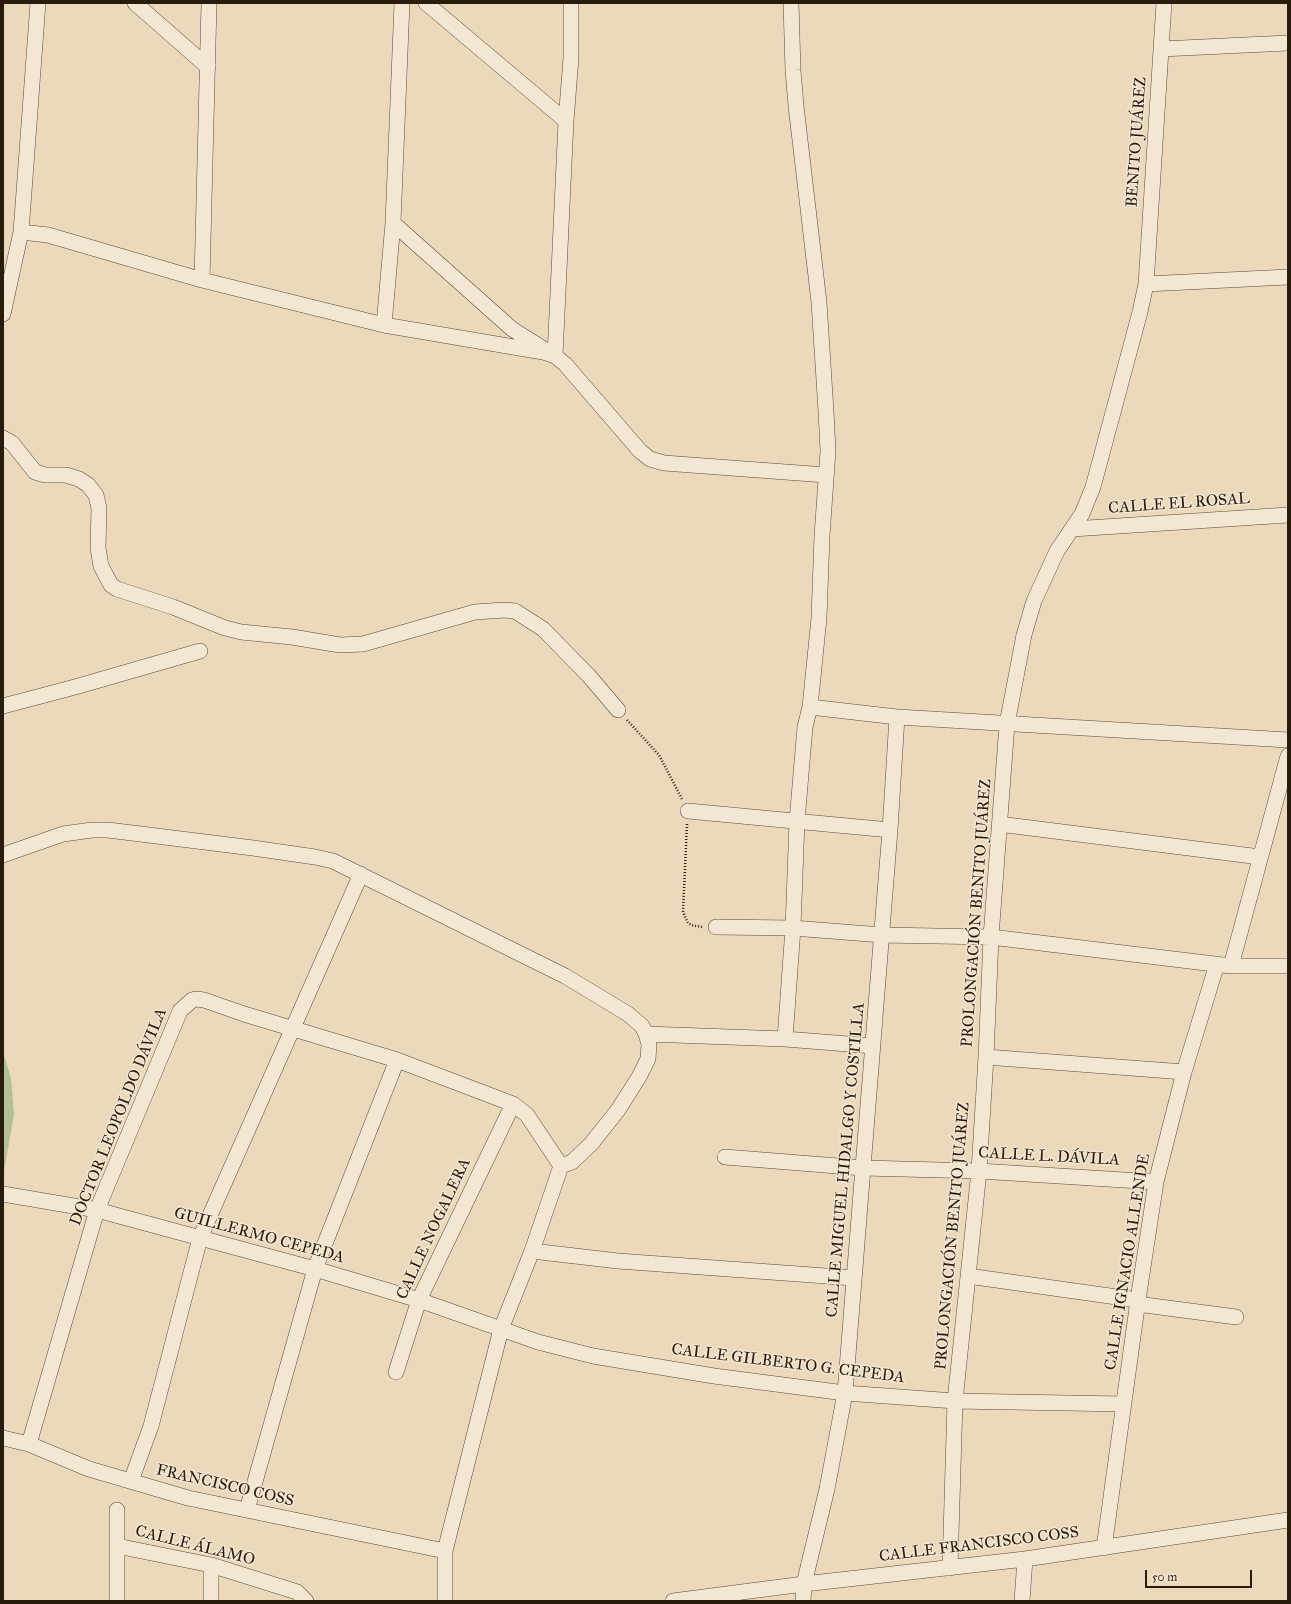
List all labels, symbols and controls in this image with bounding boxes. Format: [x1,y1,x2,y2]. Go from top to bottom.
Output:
street label: BENITO JUÁREZ [1123,76,1151,208]
street label: CALLE EL ROSAL [1108,489,1250,519]
street label: PROLONGACIÓN BENITO JUÁREZ [958,778,996,1048]
street label: CALLE MIGUEL HIDALGO Y COSTILLA [823,1002,869,1318]
street label: DOCTOR LEOPOLDO DÁVILA [66,1005,172,1229]
street label: PROLONGACIÓN BENITO JUÁREZ [932,1101,974,1371]
street label: CALLE L. DÁVILA [978,1144,1120,1170]
street label: CALLE IGNACIO ALLENDE [1101,1152,1155,1372]
street label: CALLE NOGALERA [393,1155,475,1303]
street label: GUILLERMO CEPEDA [172,1204,346,1268]
street label: CALLE GILBERTO G. CEPEDA [670,1340,906,1388]
street label: FRANCISCO COSS [154,1461,296,1511]
street label: CALLE ÁLAMO [133,1522,257,1570]
street label: CALLE FRANCISCO COSS [878,1523,1080,1567]
scale bar [1147,1562,1254,1588]
text: 50 m [1152,1570,1177,1584]

